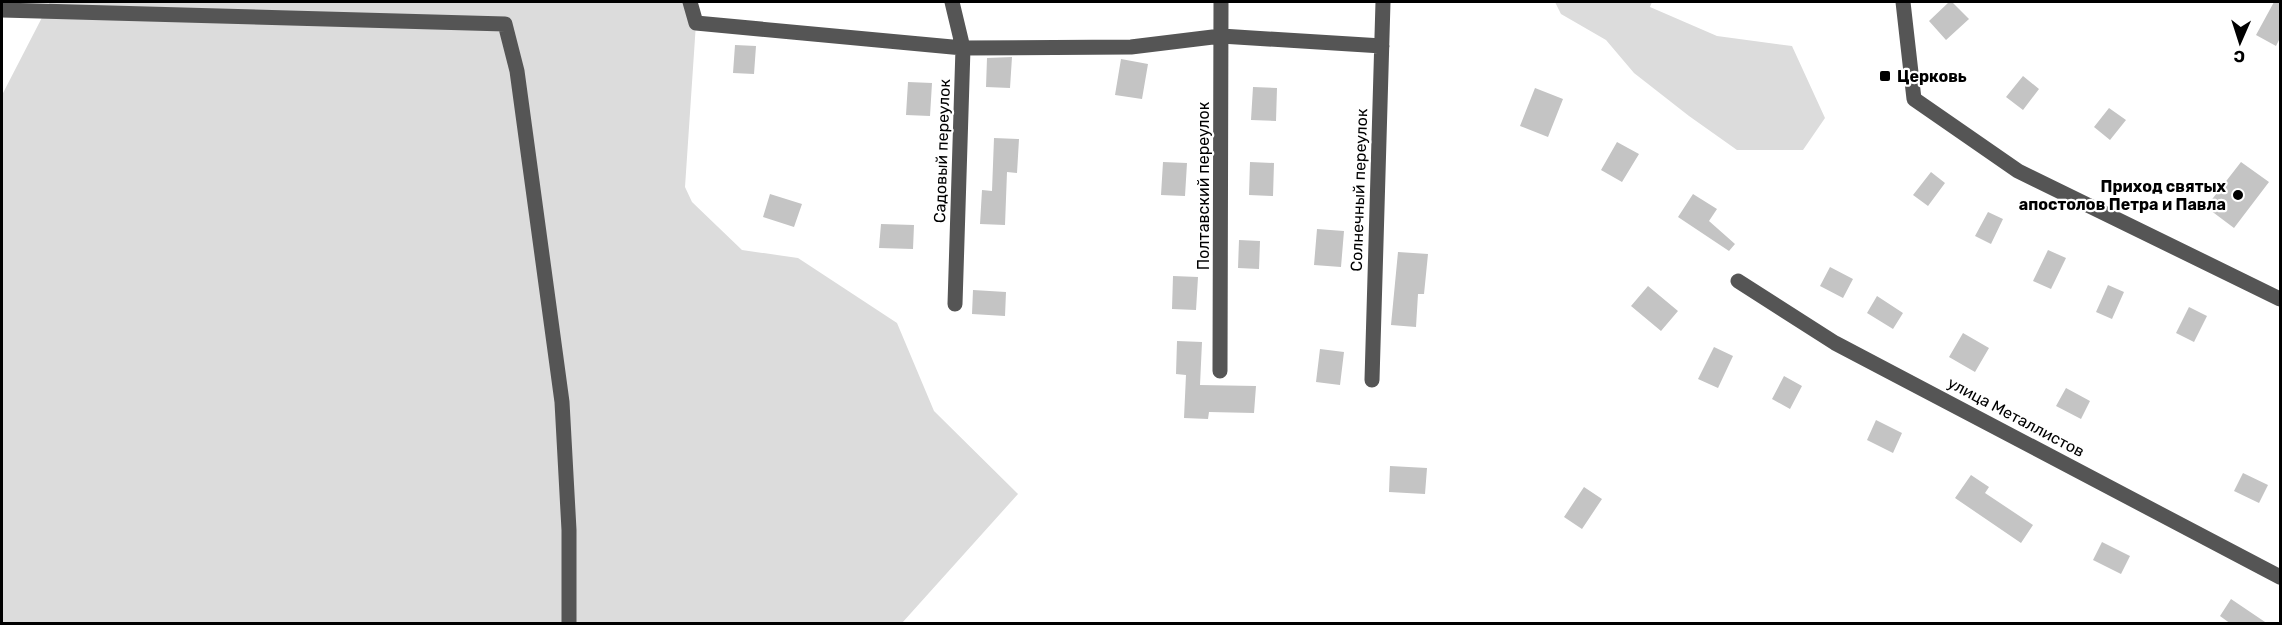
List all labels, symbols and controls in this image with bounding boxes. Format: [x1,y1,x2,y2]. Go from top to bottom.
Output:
north arrow [2210,12,2270,72]
text: С [2233,47,2245,66]
place label: Церковь [1897,67,1967,86]
marker: Церковь [1878,69,1892,83]
street label: Садовый переулок [930,78,954,223]
street label: Полтавский переулок [1194,101,1213,270]
street label: Солнечный переулок [1347,108,1371,272]
place label: Приход святых апостолов Петра и Павла [2019,177,2227,214]
marker: Приход святых апостолов Петра и Павла [2231,188,2245,202]
street label: улица Металлистов [1944,373,2088,461]

